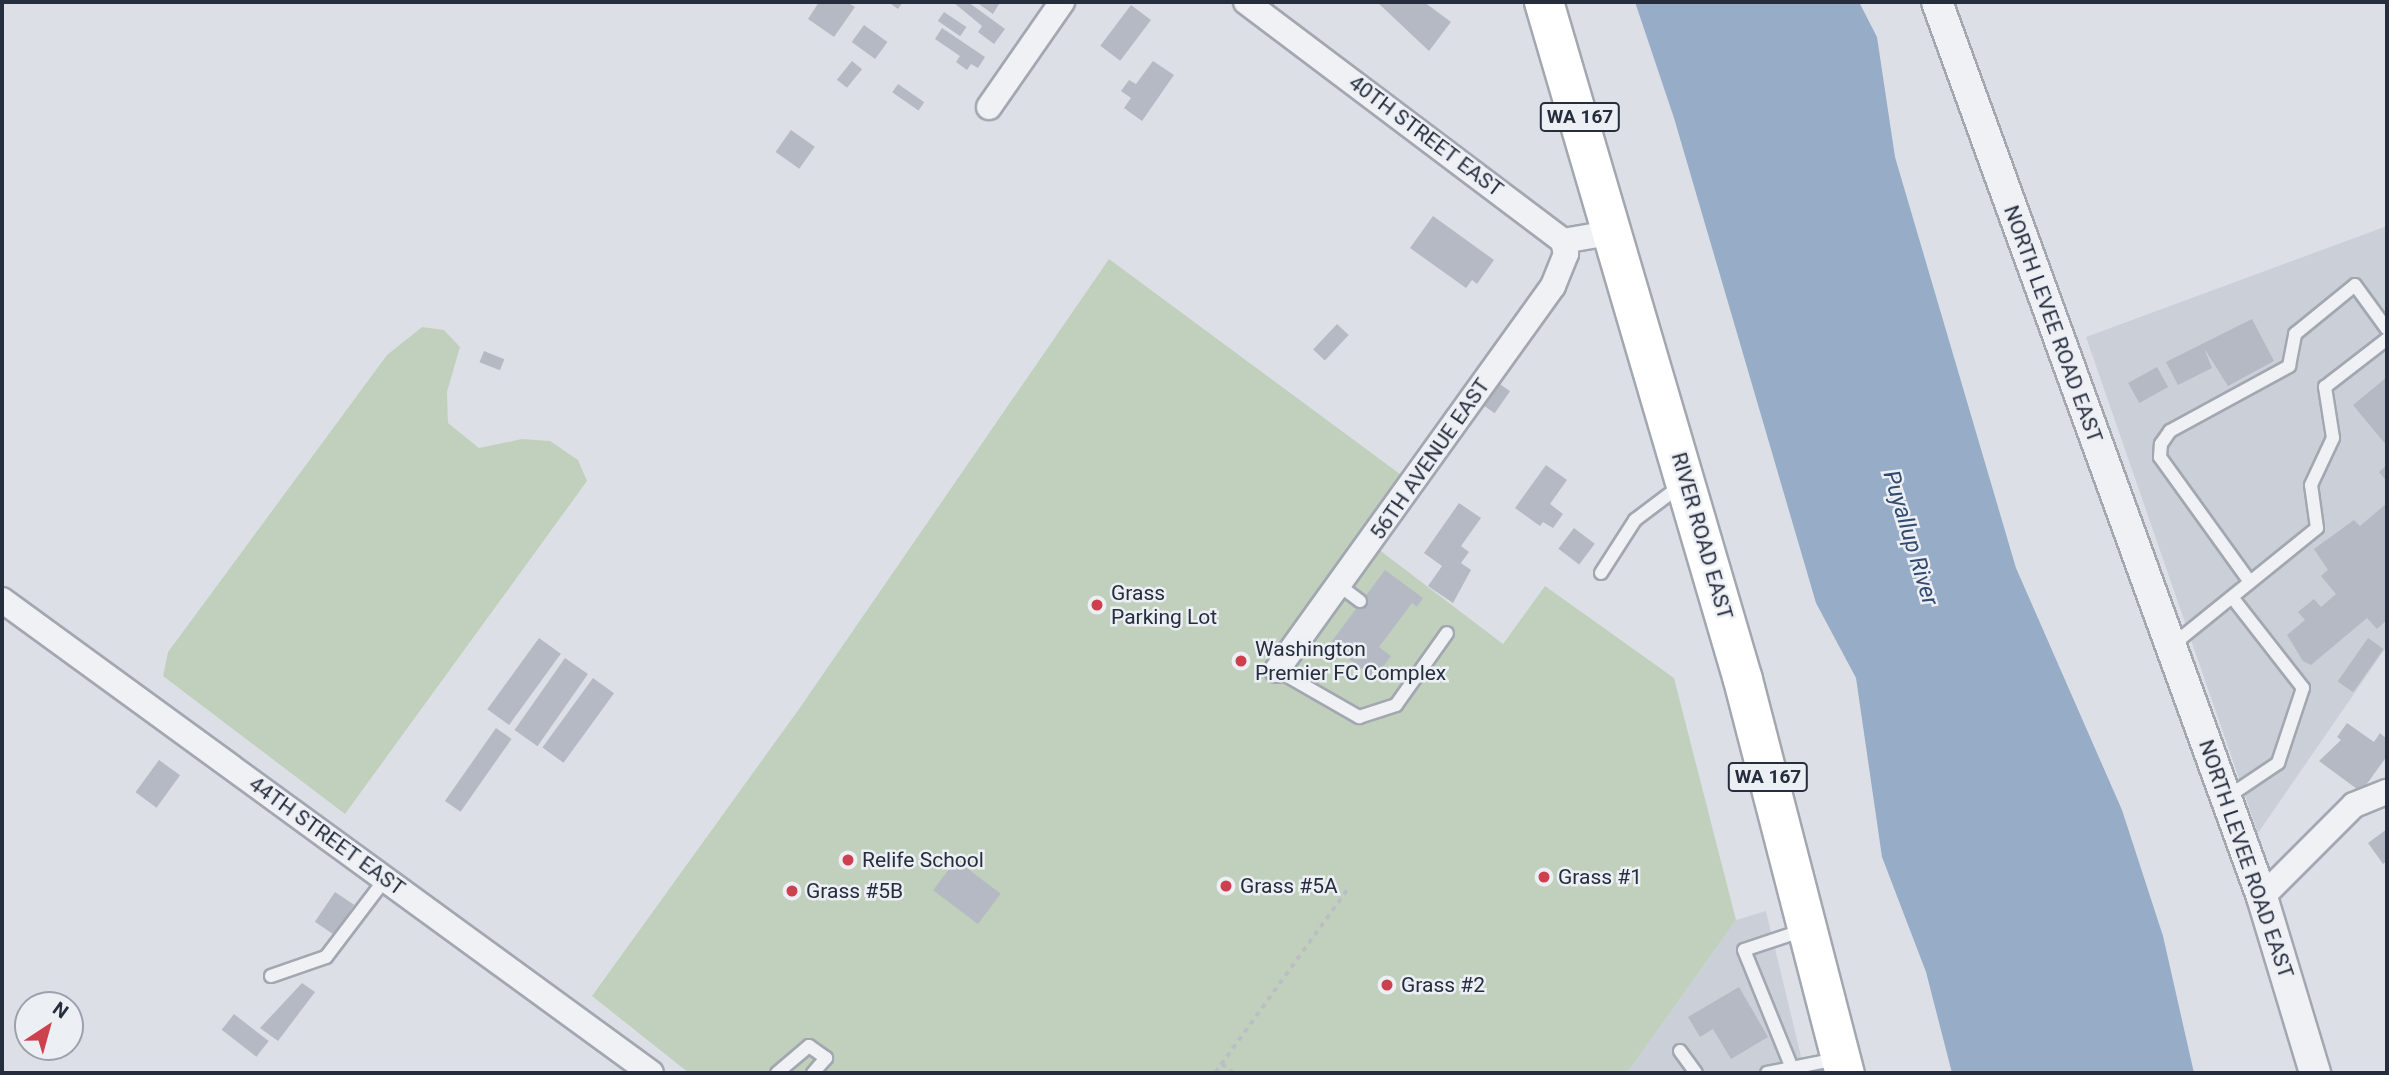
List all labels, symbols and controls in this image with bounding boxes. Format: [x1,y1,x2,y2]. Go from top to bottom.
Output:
street label: 40TH STREET EAST [1344,70,1508,202]
road number: WA 167 [1540,102,1620,132]
street label: NORTH LEVEE ROAD EAST [1998,202,2108,446]
street label: 56TH AVENUE EAST [1365,374,1495,544]
street label: RIVER ROAD EAST [1666,450,1738,622]
water label: Puyallup River [1876,467,1944,609]
place label: Grass Parking Lot [1111,580,1217,630]
marker: Grass Parking Lot [1089,597,1105,613]
place label: Washington Premier FC Complex [1255,636,1446,686]
marker: Washington Premier FC Complex [1233,653,1249,669]
street label: NORTH LEVEE ROAD EAST [2193,736,2299,982]
road number: WA 167 [1728,762,1808,792]
street label: 44TH STREET EAST [244,771,410,901]
place label: Relife School [862,847,984,873]
marker: Relife School [840,852,856,868]
place label: Grass #1 [1558,864,1642,890]
marker: Grass #1 [1536,869,1552,885]
place label: Grass #5A [1240,873,1338,899]
place label: Grass #5B [806,878,903,904]
marker: Grass #5A [1218,878,1234,894]
marker: Grass #5B [784,883,800,899]
place label: Grass #2 [1401,972,1485,998]
marker: Grass #2 [1379,977,1395,993]
north arrow [14,991,84,1061]
text: N [48,997,73,1023]

